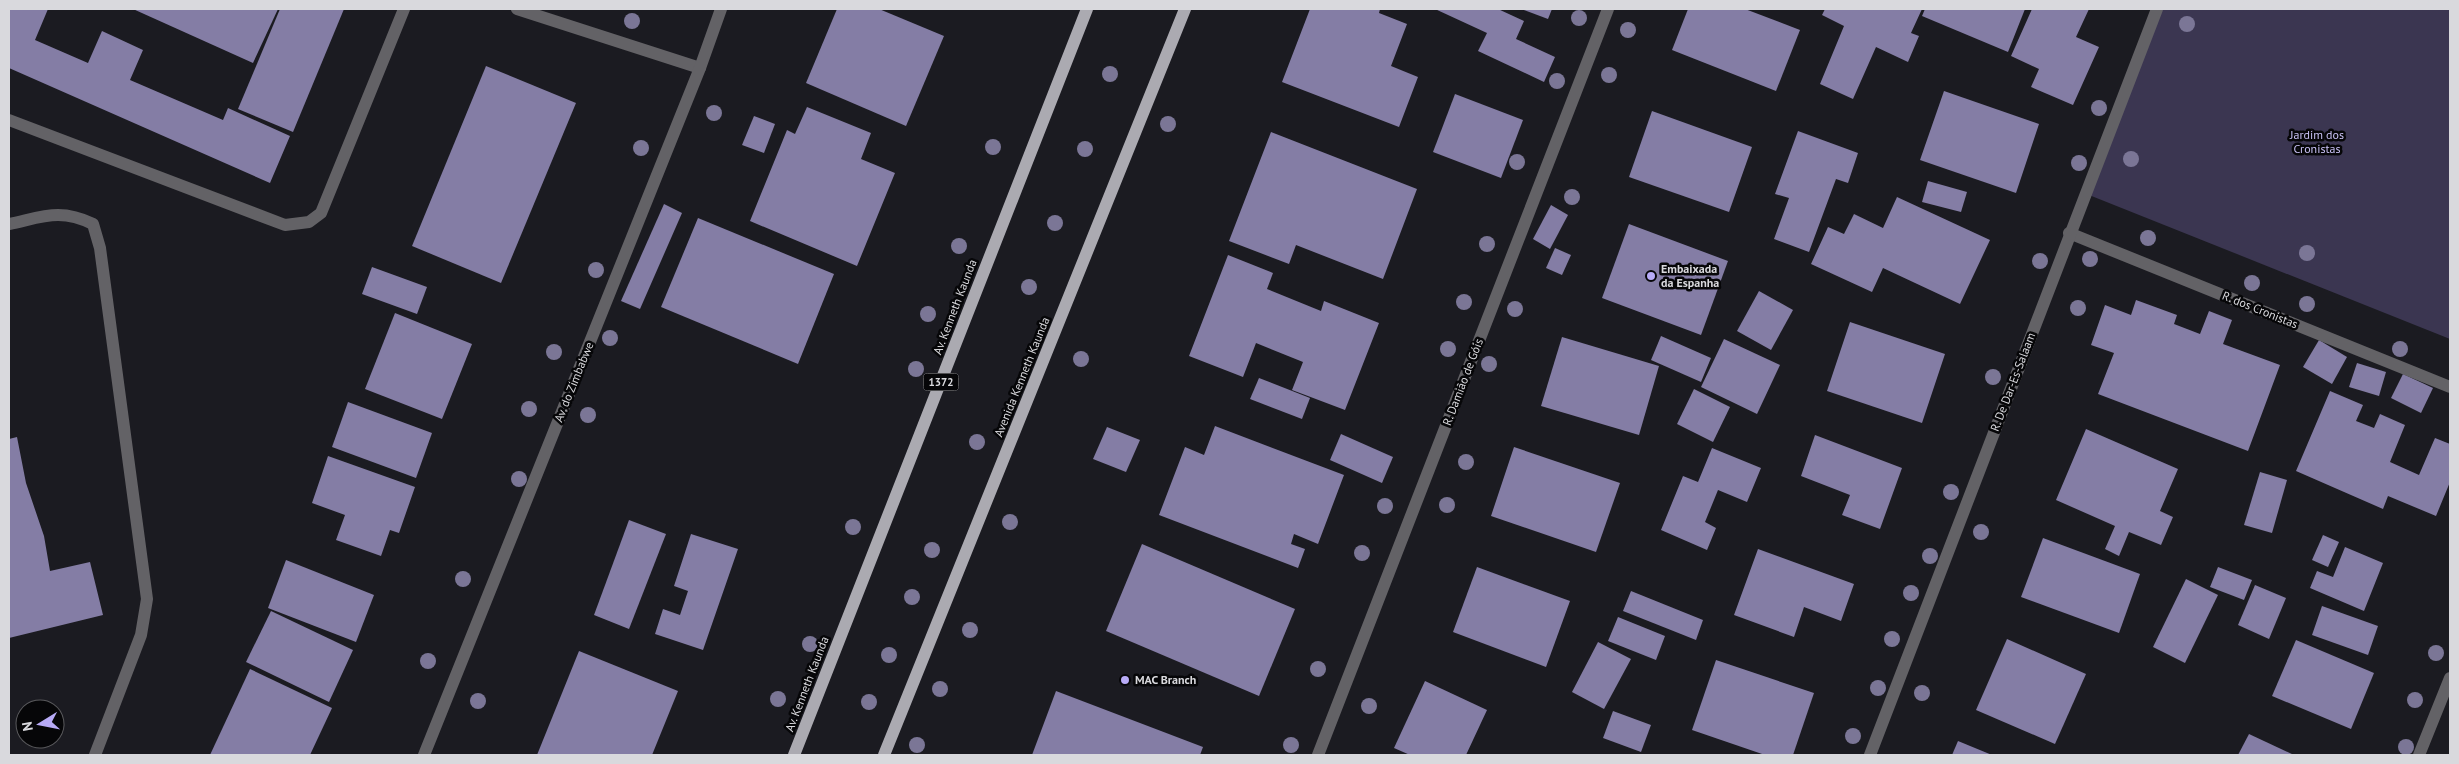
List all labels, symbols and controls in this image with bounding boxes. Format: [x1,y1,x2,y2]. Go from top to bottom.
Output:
park label: Jardim dos Cronistas [2289,127,2344,156]
street label: Av. Kenneth Kaunda [929,257,980,356]
place label: Embaixada da Espanha [1661,261,1719,290]
marker: Embaixada da Espanha [1645,270,1657,282]
street label: R. dos Cronistas [2220,288,2300,332]
street label: Avenida Kenneth Kaunda [991,315,1052,439]
street label: R. De Dar-Es-Salaam [1987,330,2038,433]
street label: R. Damião de Góis [1439,336,1486,428]
street label: Av. do Zimbabwe [551,339,596,424]
road number: 1372 [924,374,958,391]
street label: Av. Kenneth Kaunda [781,634,832,733]
place label: MAC Branch [1135,672,1196,687]
marker: MAC Branch [1119,674,1131,686]
north arrow [15,699,65,749]
text: N [18,720,37,732]

